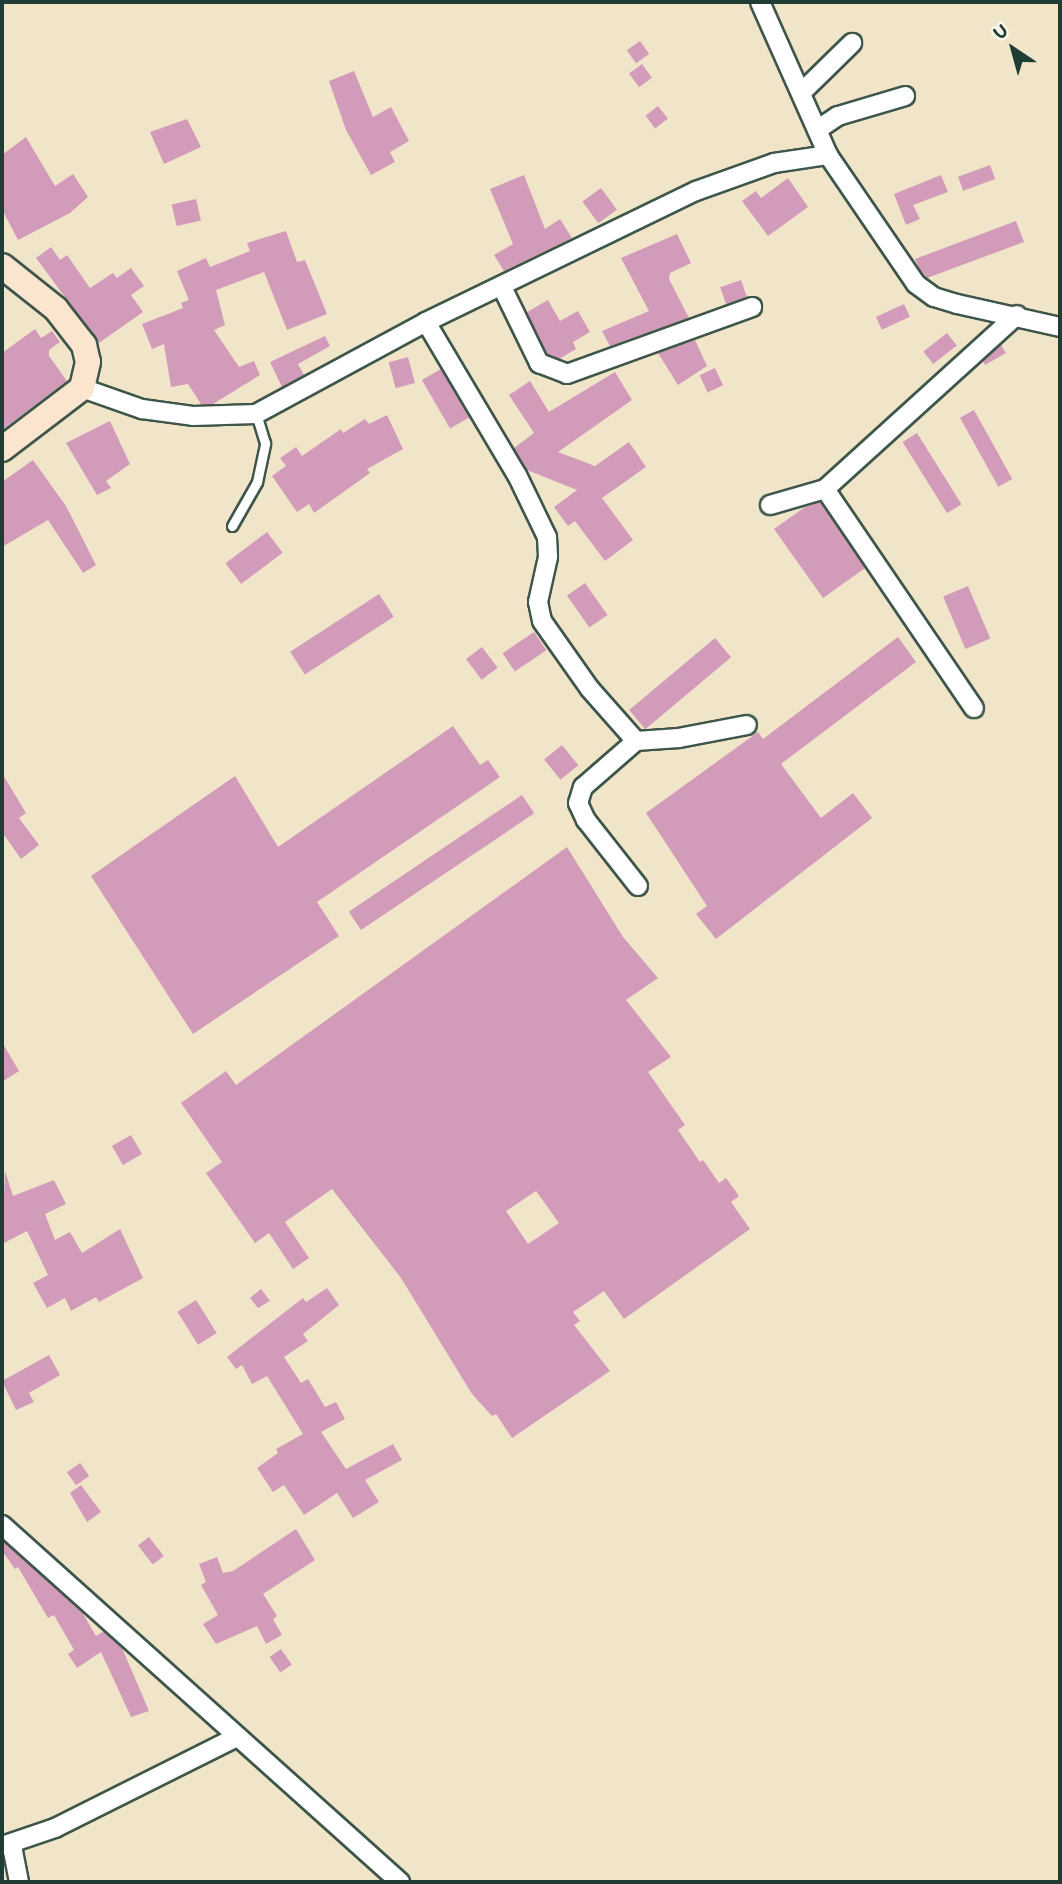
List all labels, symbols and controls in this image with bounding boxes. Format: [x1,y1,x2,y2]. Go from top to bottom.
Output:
north arrow [978,14,1048,84]
text: U [988,19,1012,45]

